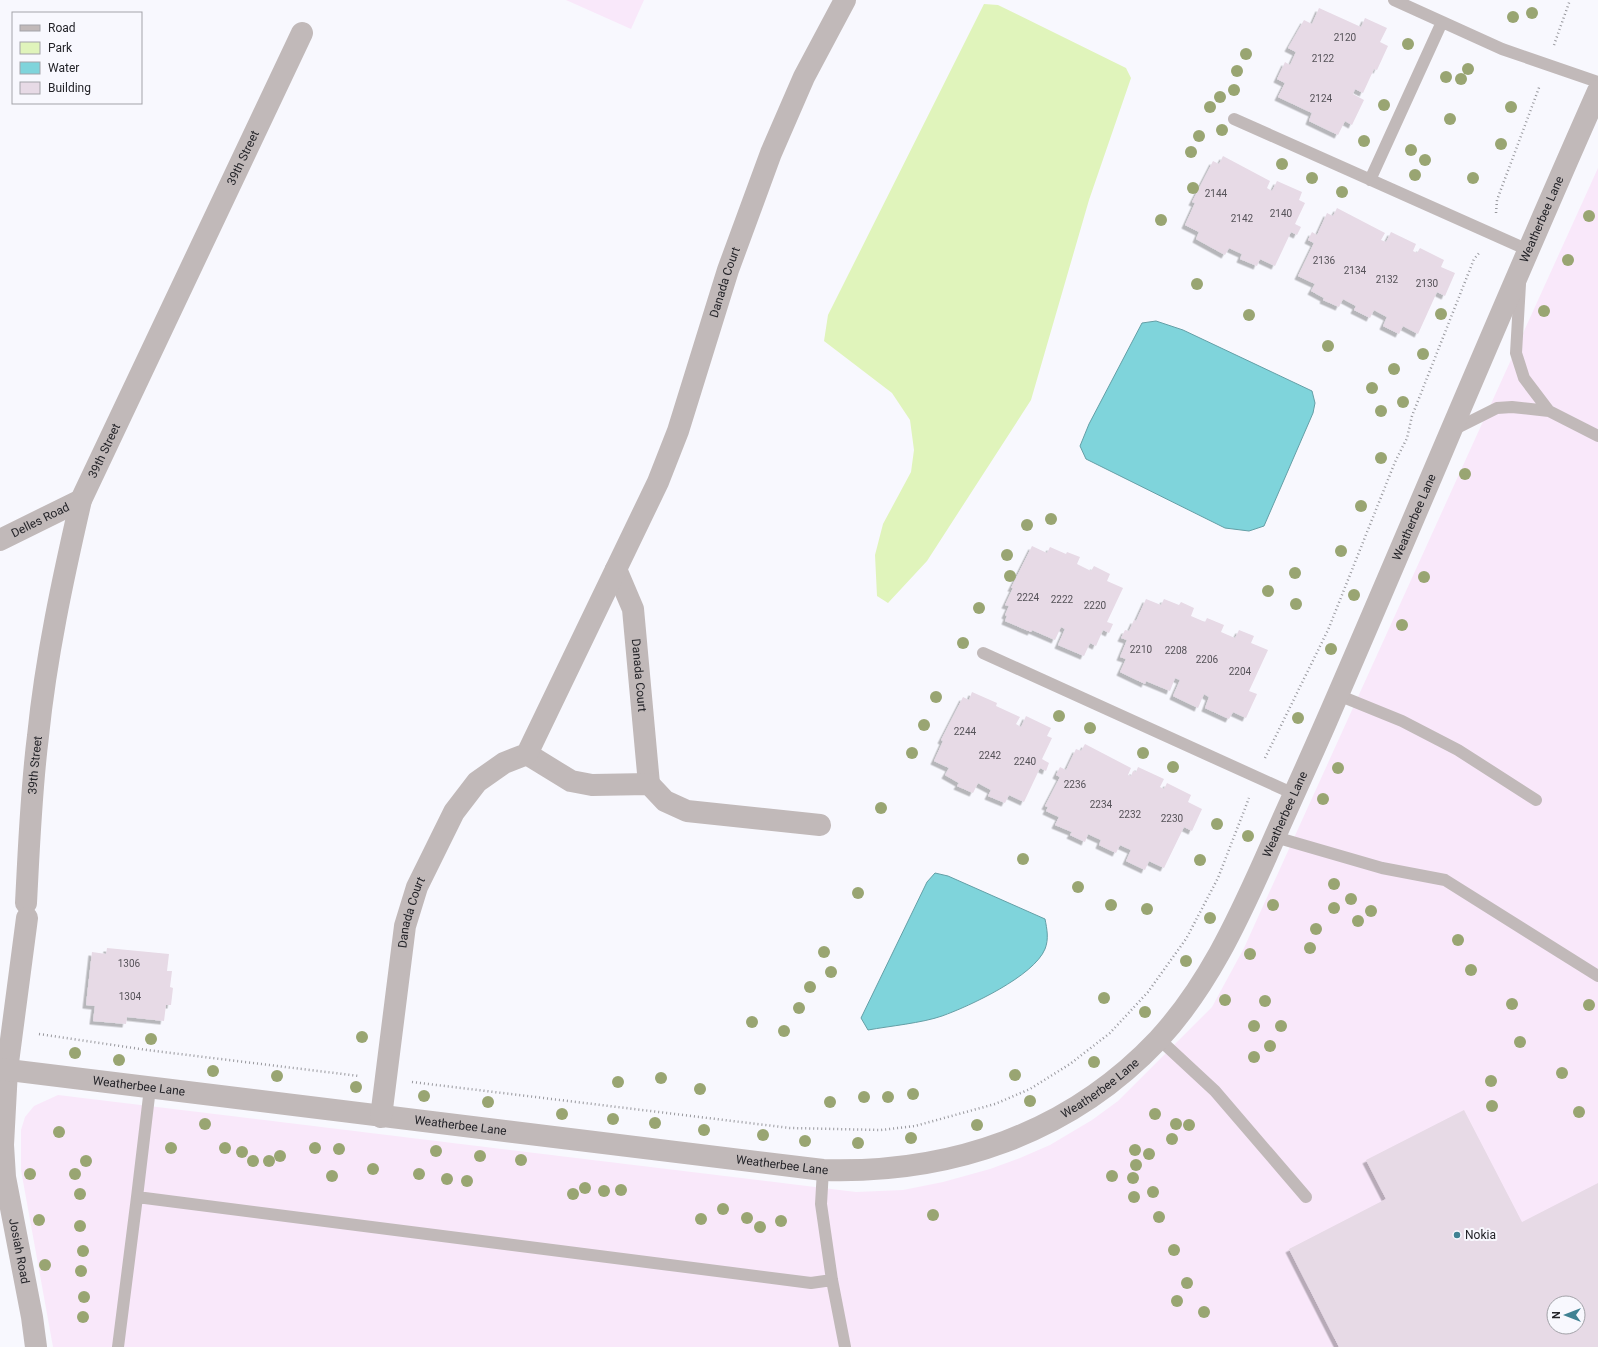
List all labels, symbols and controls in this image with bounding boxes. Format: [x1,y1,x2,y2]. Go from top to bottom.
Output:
legend [12,12,142,104]
text: Road [48,21,76,35]
house number: 2120 [1334,32,1357,43]
text: Park [48,41,73,55]
house number: 2122 [1312,53,1335,64]
text: Water [48,61,79,75]
text: Building [48,81,91,95]
house number: 2124 [1310,93,1333,104]
street label: 39th Street [224,128,262,187]
street label: Weatherbee Lane [1517,174,1567,265]
house number: 2144 [1205,188,1228,199]
house number: 2140 [1270,208,1293,219]
house number: 2142 [1231,213,1254,224]
street label: Danada Court [707,245,743,319]
house number: 2136 [1313,255,1336,266]
house number: 2134 [1344,265,1367,276]
house number: 2132 [1376,274,1399,285]
house number: 2130 [1416,278,1439,289]
street label: 39th Street [85,421,123,480]
street label: Weatherbee Lane [1390,472,1439,563]
street label: Delles Road [9,500,72,540]
house number: 2224 [1017,592,1040,603]
house number: 2222 [1051,594,1074,605]
house number: 2220 [1084,600,1107,611]
street label: Danada Court [629,638,649,713]
house number: 2210 [1130,644,1153,655]
house number: 2208 [1165,645,1188,656]
house number: 2206 [1196,654,1219,665]
house number: 2204 [1229,666,1252,677]
house number: 2244 [954,726,977,737]
street label: 39th Street [25,735,45,795]
house number: 2242 [979,750,1002,761]
house number: 2240 [1014,756,1037,767]
street label: Weatherbee Lane [1260,769,1310,860]
house number: 2236 [1064,779,1087,790]
house number: 2234 [1090,799,1113,810]
house number: 2232 [1119,809,1142,820]
house number: 2230 [1161,813,1184,824]
street label: Danada Court [395,875,428,949]
house number: 1306 [118,958,141,969]
house number: 1304 [119,991,142,1002]
street label: Weatherbee Lane [1059,1055,1142,1121]
street label: Weatherbee Lane [92,1073,186,1099]
street label: Weatherbee Lane [414,1113,507,1138]
street label: Weatherbee Lane [735,1152,828,1177]
street label: Josiah Road [6,1217,32,1285]
place label: Nokia [1465,1228,1496,1242]
marker: Nokia [1452,1230,1462,1240]
north arrow [1546,1295,1586,1335]
text: N [1550,1311,1563,1319]

